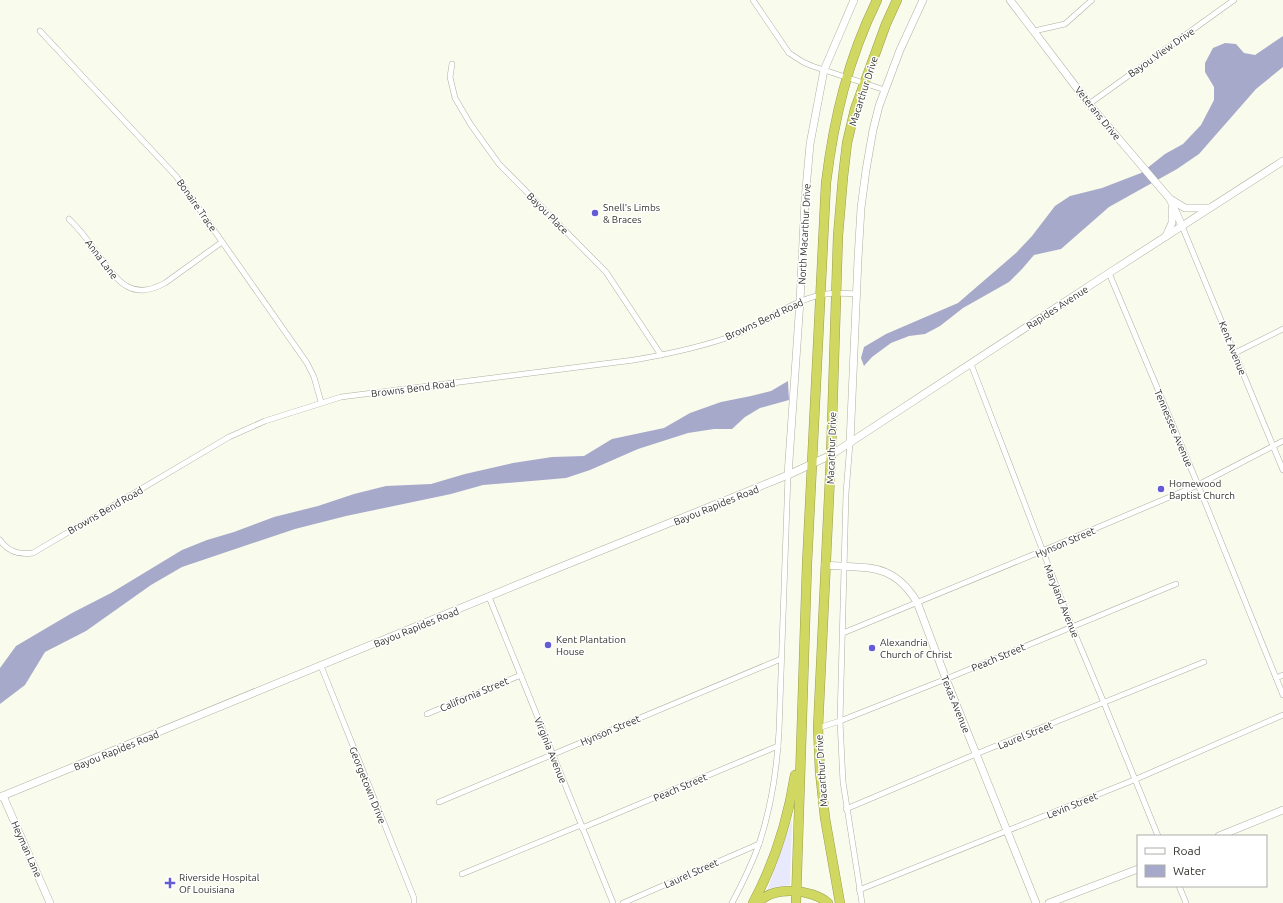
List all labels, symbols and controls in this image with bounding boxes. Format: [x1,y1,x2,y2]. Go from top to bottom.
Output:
street label: Bayou View Drive [1126,25,1197,79]
street label: Macarthur Drive [847,55,880,127]
street label: Veterans Drive [1073,84,1123,142]
street label: Bonaire Trace [174,177,219,234]
street label: North Macarthur Drive [796,183,813,285]
street label: Bayou Place [525,190,571,236]
place label: Snell's Limbs & Braces [603,202,660,225]
marker: Snell's Limbs & Braces [590,208,600,218]
street label: Anna Lane [83,237,120,281]
street label: Rapides Avenue [1024,283,1090,331]
street label: Browns Bend Road [723,296,805,342]
street label: Kent Avenue [1217,320,1248,377]
street label: Browns Bend Road [370,378,456,399]
street label: Tennessee Avenue [1152,388,1195,469]
street label: Macarthur Drive [825,412,838,484]
place label: Homewood Baptist Church [1169,478,1235,501]
street label: Bayou Rapides Road [672,483,760,528]
street label: Browns Bend Road [66,484,145,536]
marker: Homewood Baptist Church [1156,484,1166,494]
street label: Hynson Street [1034,525,1097,560]
street label: Maryland Avenue [1042,563,1081,639]
street label: Bayou Rapides Road [372,605,460,650]
place label: Kent Plantation House [556,634,626,657]
place label: Alexandria Church of Christ [880,637,952,660]
marker: Kent Plantation House [543,640,553,650]
street label: Peach Street [970,641,1027,674]
marker: Alexandria Church of Christ [867,643,877,653]
street label: Texas Avenue [939,674,972,735]
street label: California Street [438,675,510,714]
street label: Hynson Street [579,713,642,748]
street label: Virginia Avenue [532,716,569,785]
street label: Laurel Street [996,719,1054,751]
street label: Bayou Rapides Road [72,728,160,773]
street label: Macarthur Drive [813,734,830,807]
street label: Georgetown Drive [347,745,388,825]
street label: Peach Street [652,771,709,804]
street label: Levin Street [1045,790,1099,821]
street label: Heyman Lane [9,819,44,879]
legend [1137,835,1267,887]
text: Road [1173,844,1201,857]
street label: Laurel Street [662,857,720,890]
text: Water [1173,864,1206,877]
place label: Riverside Hospital Of Louisiana [179,872,260,895]
marker: Riverside Hospital Of Louisiana [164,877,176,889]

